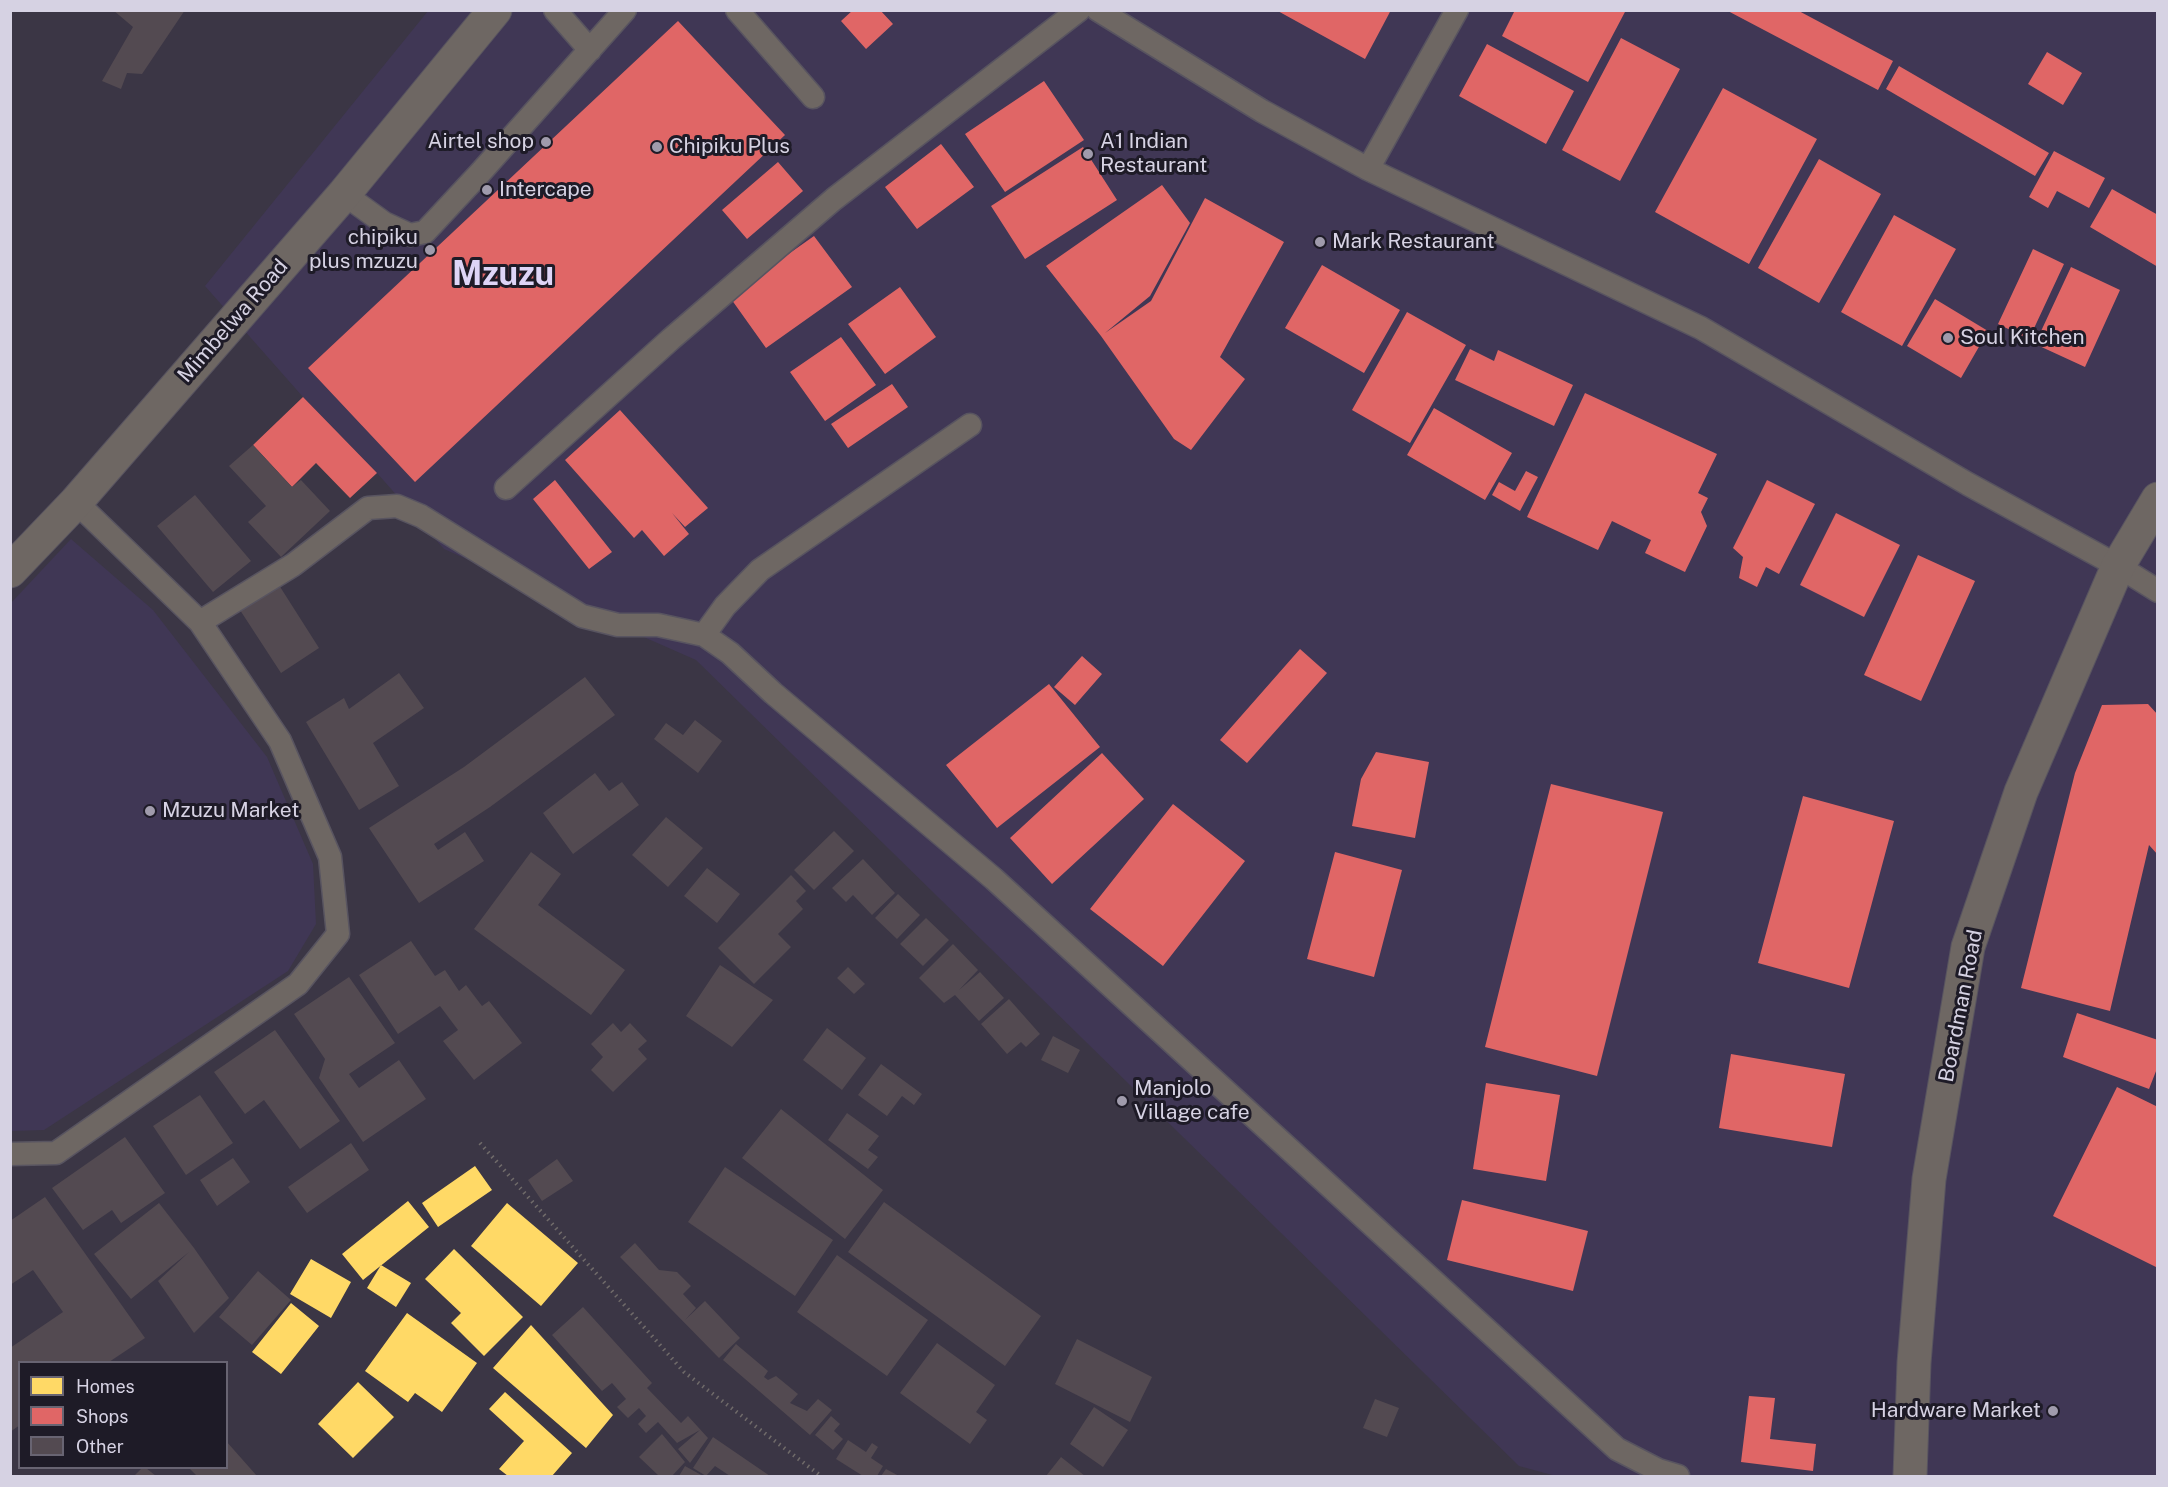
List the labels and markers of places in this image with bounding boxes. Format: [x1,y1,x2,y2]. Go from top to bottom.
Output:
place label: Airtel shop [427,129,534,155]
place label: A1 Indian Restaurant [1100,129,1207,179]
place label: Chipiku Plus [669,134,790,160]
marker: Airtel shop [539,135,553,149]
marker: Chipiku Plus [650,140,664,154]
marker: A1 Indian Restaurant [1081,147,1095,161]
place label: Intercape [499,177,592,203]
marker: Intercape [480,183,494,197]
place label: chipiku plus mzuzu [309,225,418,275]
place label: Mark Restaurant [1332,229,1495,255]
marker: Mark Restaurant [1313,235,1327,249]
marker: chipiku plus mzuzu [423,243,437,257]
place label: Soul Kitchen [1960,325,2085,351]
marker: Soul Kitchen [1941,331,1955,345]
place label: Mzuzu Market [162,798,299,824]
marker: Mzuzu Market [143,804,157,818]
place label: Manjolo Village cafe [1134,1076,1250,1126]
marker: Manjolo Village cafe [1115,1094,1129,1108]
place label: Hardware Market [1871,1398,2041,1424]
marker: Hardware Market [2046,1404,2060,1418]

